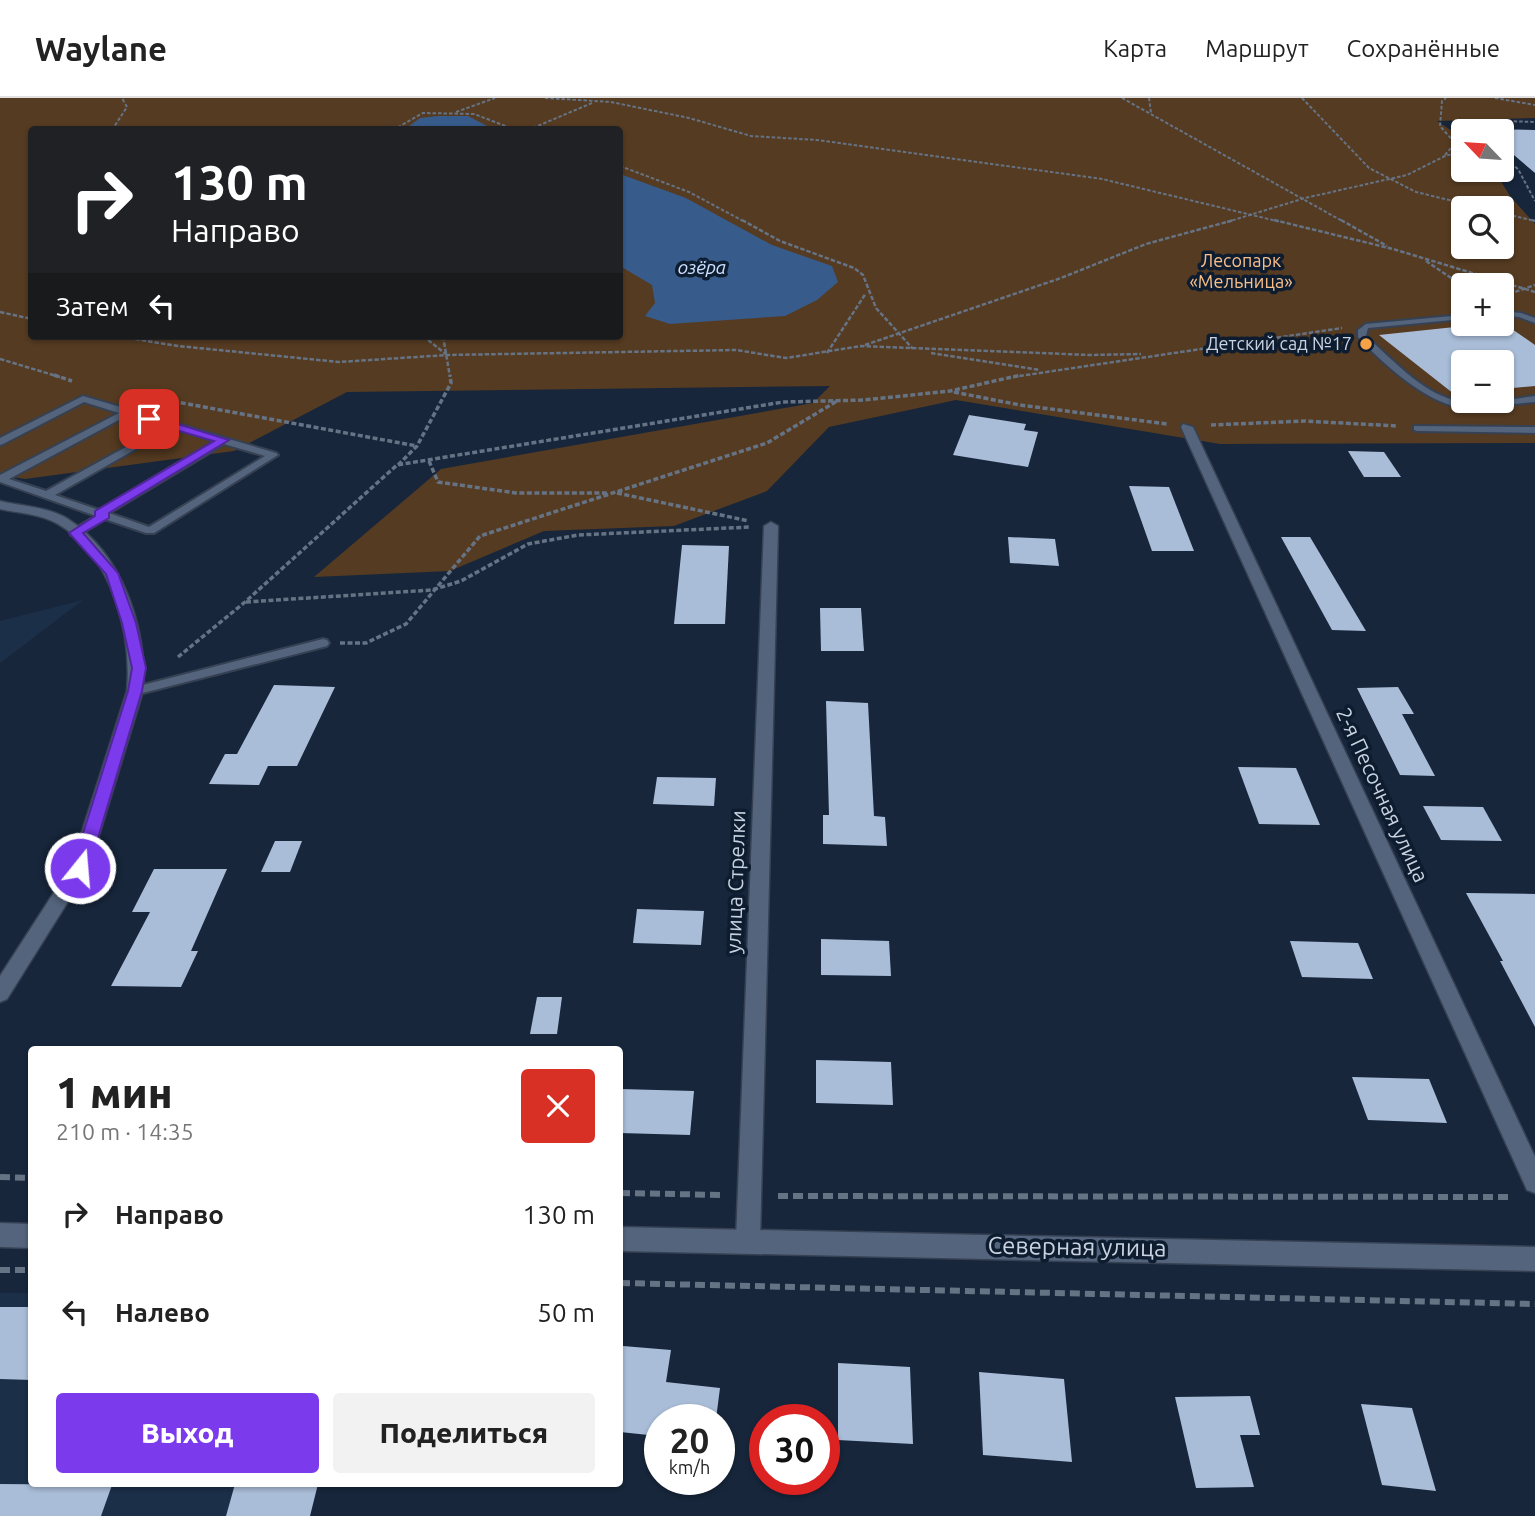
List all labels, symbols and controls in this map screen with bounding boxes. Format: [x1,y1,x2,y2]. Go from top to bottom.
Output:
text: Waylane [35,30,167,67]
text: Карта [1103,35,1167,62]
text: Маршрут [1205,35,1309,62]
text: Сохранённые [1347,35,1500,62]
north arrow [1451,119,1514,182]
map controls [1451,119,1514,413]
icon: right [56,154,147,245]
text: 130 m [171,154,308,209]
button: search [1451,196,1514,259]
text: Направо [171,212,300,248]
park label: Лесопарк «Мельница» [1189,250,1293,291]
water label: озёра [678,256,726,278]
button: + [1451,273,1514,336]
icon: left [143,287,181,325]
text: Затем [56,292,129,321]
place label: Детский сад №17 [1206,333,1352,353]
marker: Детский сад №17 [1358,336,1374,352]
button: − [1451,350,1514,413]
pin [119,389,179,449]
icon: arrive [130,400,168,438]
street label: 2-я Песочная улица [1332,704,1434,886]
street label: улица Стрелки [721,810,749,954]
position arrow [43,831,117,905]
text: 1 мин [56,1069,173,1116]
button: close [521,1069,595,1143]
text: 210 m · 14:35 [56,1119,194,1144]
icon: right [56,1195,94,1233]
text: Направо [115,1200,224,1229]
text: 130 m [523,1200,595,1229]
street label: Северная улица [987,1231,1167,1262]
icon: left [56,1293,94,1331]
text: Налево [115,1298,210,1327]
text: 50 m [537,1298,595,1327]
button: Выход [56,1393,319,1473]
button: Поделиться [333,1393,595,1473]
speed limit sign: 30 [749,1404,840,1495]
text: 20 [670,1420,709,1460]
text: km/h [669,1457,710,1477]

